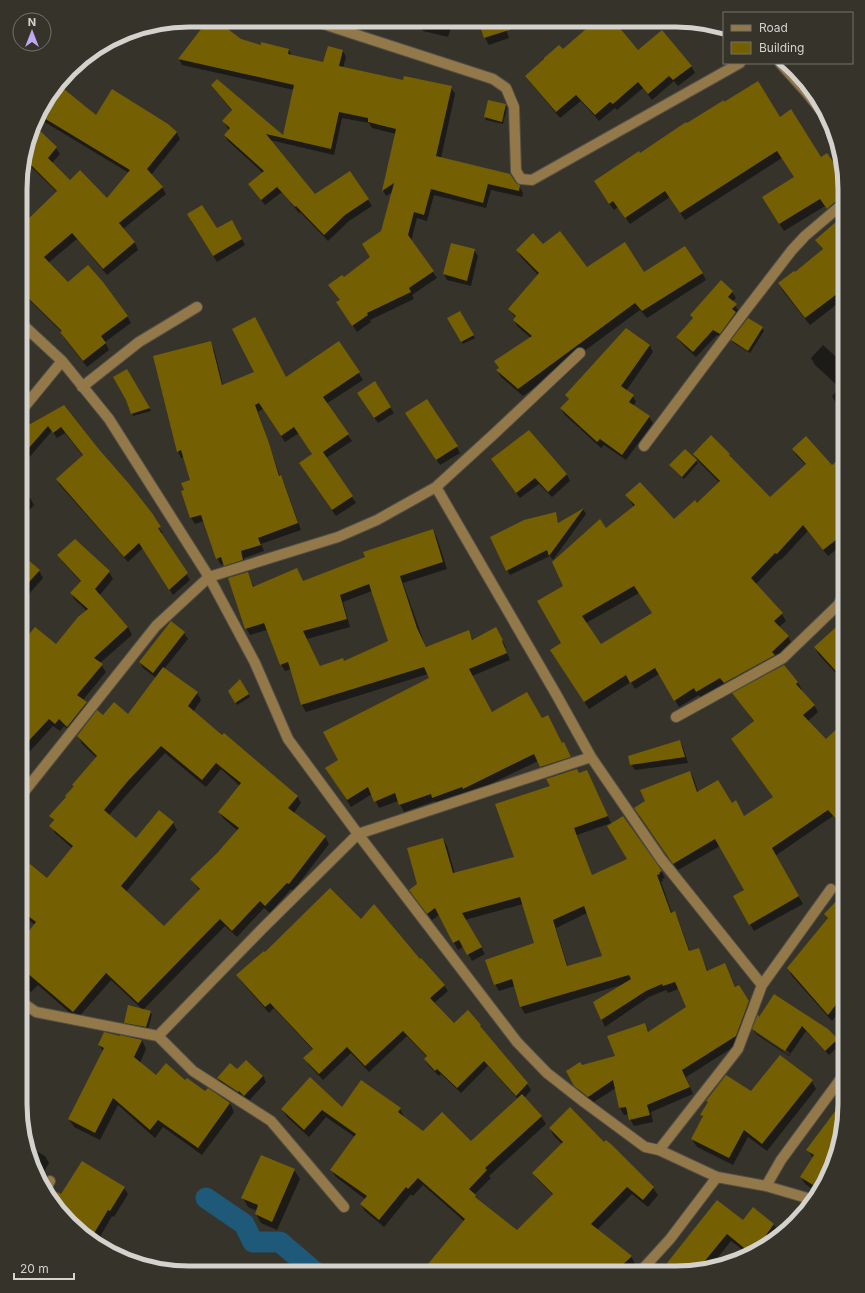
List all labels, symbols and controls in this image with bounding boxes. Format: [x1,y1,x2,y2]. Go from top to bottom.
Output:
north arrow [12,12,52,52]
legend [723,12,853,64]
text: N [28,15,36,29]
text: Road [759,20,788,35]
text: Building [759,40,804,55]
scale bar [14,1255,74,1281]
text: 20 m [20,1261,49,1276]

